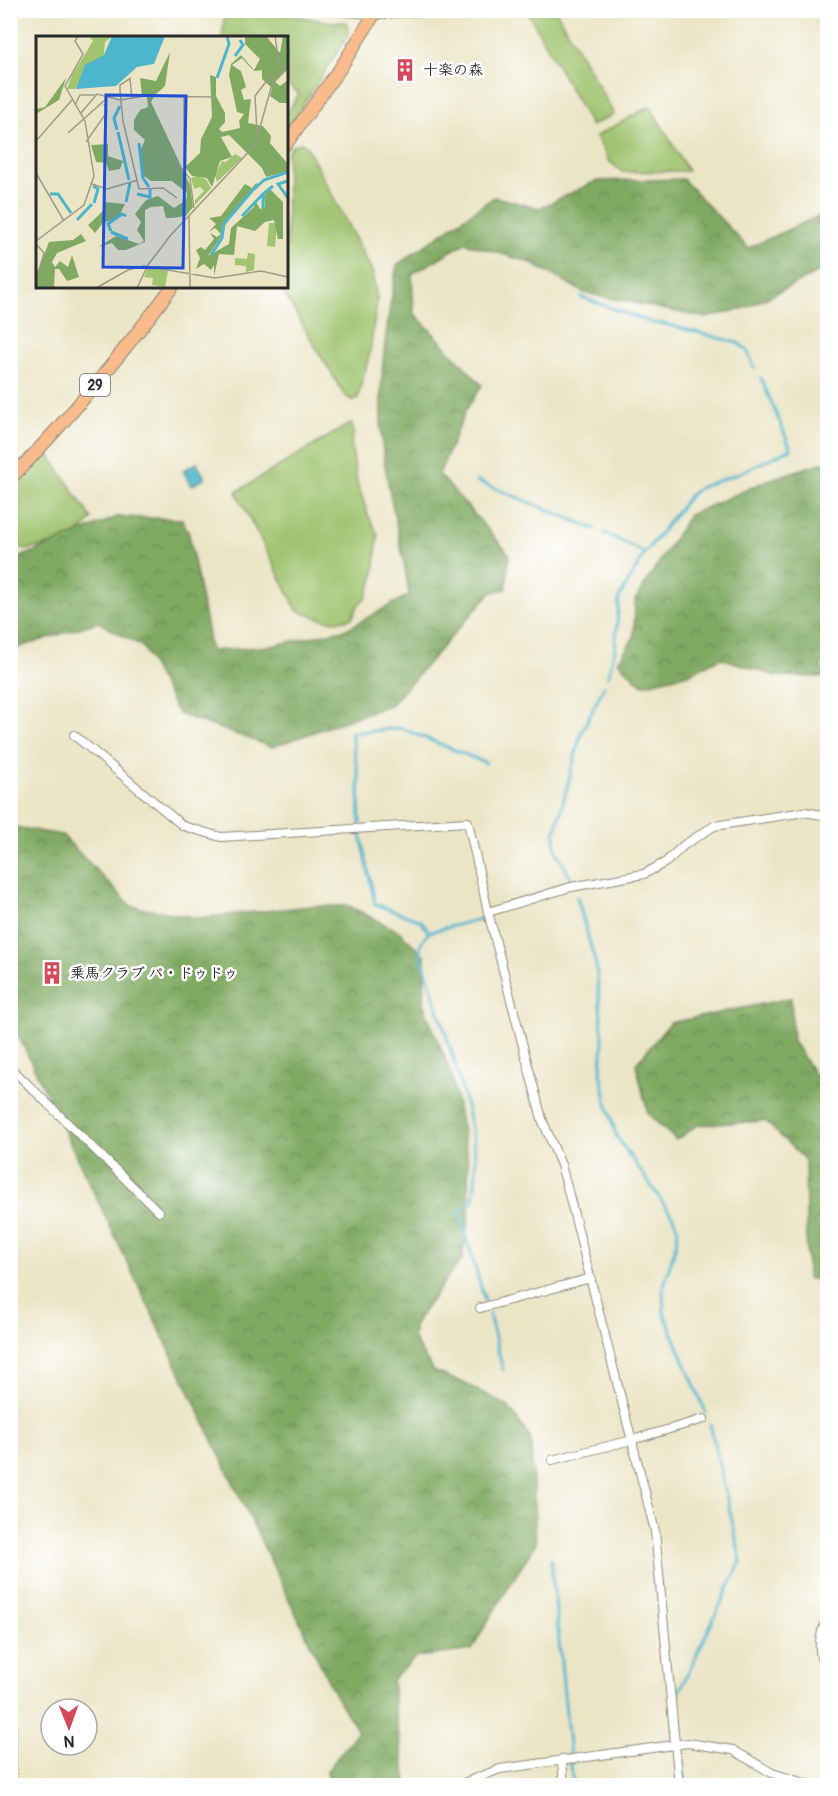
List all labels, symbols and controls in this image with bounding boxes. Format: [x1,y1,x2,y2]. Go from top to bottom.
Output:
inset map [36,36,288,288]
building icon: 十楽の森 [392,57,418,83]
place label: 十楽の森 [423,61,483,80]
road number: 29 [80,374,110,396]
building icon: 乗馬クラブ パ・ドゥドゥ [39,960,65,986]
place label: 乗馬クラブ パ・ドゥドゥ [70,964,238,983]
north arrow [39,1697,99,1757]
text: N [63,1731,75,1751]

